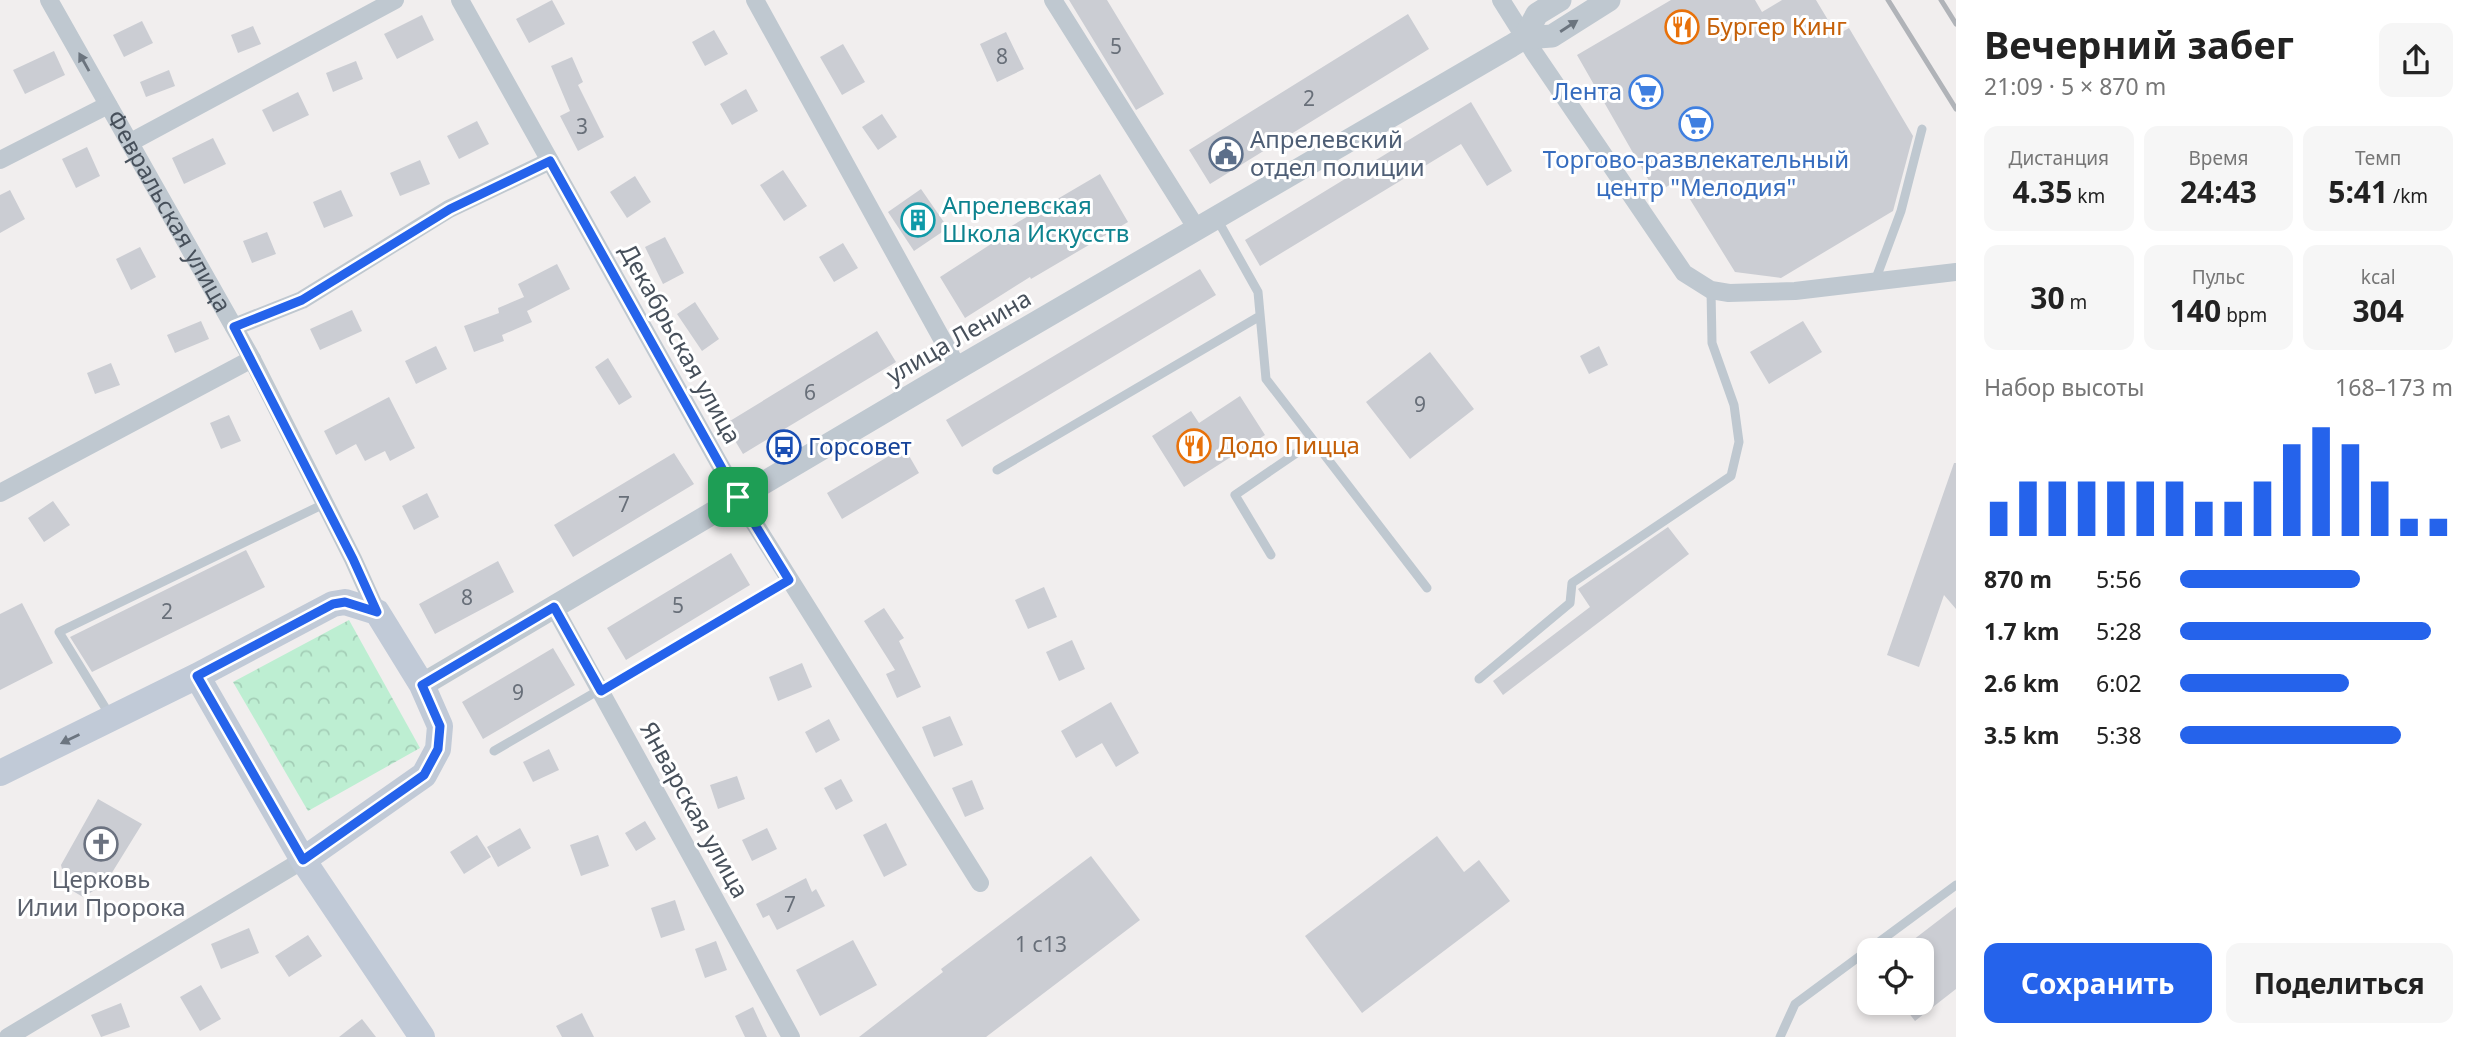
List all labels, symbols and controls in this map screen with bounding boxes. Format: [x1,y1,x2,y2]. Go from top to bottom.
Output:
restaurant icon: Бургер Кинг [1663,8,1701,46]
place label: Бургер Кинг [1706,9,1847,42]
text: Вечерний забег [1984,18,2294,70]
one-way arrow [1559,19,1579,32]
button: share [2379,23,2453,97]
house number: 5 [1110,32,1122,60]
house number: 8 [996,42,1008,70]
one-way arrow [78,52,90,72]
text: 21:09 · 5 × 870 m [1984,70,2166,102]
supermarket icon: Лента [1627,73,1665,111]
place label: Лента [1553,74,1622,107]
house number: 2 [1303,84,1315,112]
street label: Февральская улица [100,104,240,318]
supermarket icon: Торгово-развлекательный центр "Мелодия" [1677,105,1715,143]
house number: 3 [576,112,588,140]
place label: Апрелевский отдел полиции [1250,122,1425,183]
public building icon: Апрелевский отдел полиции [1207,135,1245,173]
place label: Торгово-развлекательный центр "Мелодия" [1543,142,1849,203]
text: Дистанция [2009,145,2109,171]
text: Время [2189,145,2248,171]
text: Темп [2355,145,2401,171]
text: 4.35 [2012,171,2072,212]
text: 24:43 [2180,171,2257,212]
text: 5:41 [2328,171,2388,212]
text: km [2072,183,2105,209]
text: /km [2388,183,2428,209]
place label: Апрелевская Школа Искусств [942,188,1129,249]
building icon: Апрелевская Школа Искусств [899,201,937,239]
street label: Декабрьская улица [613,237,750,449]
text: Пульс [2192,264,2245,290]
text: kcal [2361,264,2396,290]
text: 30 [2030,277,2065,318]
street label: улица Ленина [880,281,1037,390]
text: m [2065,289,2087,315]
text: 140 [2170,290,2221,331]
text: 304 [2352,290,2404,331]
text: bpm [2221,302,2267,328]
text: Набор высоты [1984,371,2144,403]
text: 168–173 m [2335,371,2453,403]
house number: 6 [804,378,816,406]
house number: 9 [1414,390,1426,418]
restaurant icon: Додо Пицца [1175,427,1213,465]
bus stop icon: Горсовет [765,428,803,466]
place label: Додо Пицца [1218,428,1360,461]
place label: Горсовет [808,429,912,462]
pin [708,467,768,527]
icon: arrive [719,478,757,516]
house number: 7 [618,490,630,518]
text: 870 m [1984,563,2052,595]
text: 5:56 [2096,563,2142,595]
house number: 8 [461,583,473,611]
house number: 5 [672,591,684,619]
house number: 2 [161,597,173,625]
text: 1.7 km [1984,615,2059,647]
text: 5:28 [2096,615,2142,647]
text: 2.6 km [1984,667,2059,699]
text: 6:02 [2096,667,2142,699]
house number: 9 [512,678,524,706]
street label: Январская улица [633,715,758,903]
text: 3.5 km [1984,719,2059,751]
text: 5:38 [2096,719,2142,751]
one-way arrow [60,733,80,744]
church icon: Церковь Илии Пророка [82,825,120,863]
place label: Церковь Илии Пророка [16,862,186,923]
house number: 7 [784,890,796,918]
house number: 1 с13 [1015,930,1067,958]
map controls [1857,938,1934,1015]
button: locate [1857,938,1934,1015]
button: Сохранить [1984,943,2212,1023]
button: Поделиться [2226,943,2453,1023]

